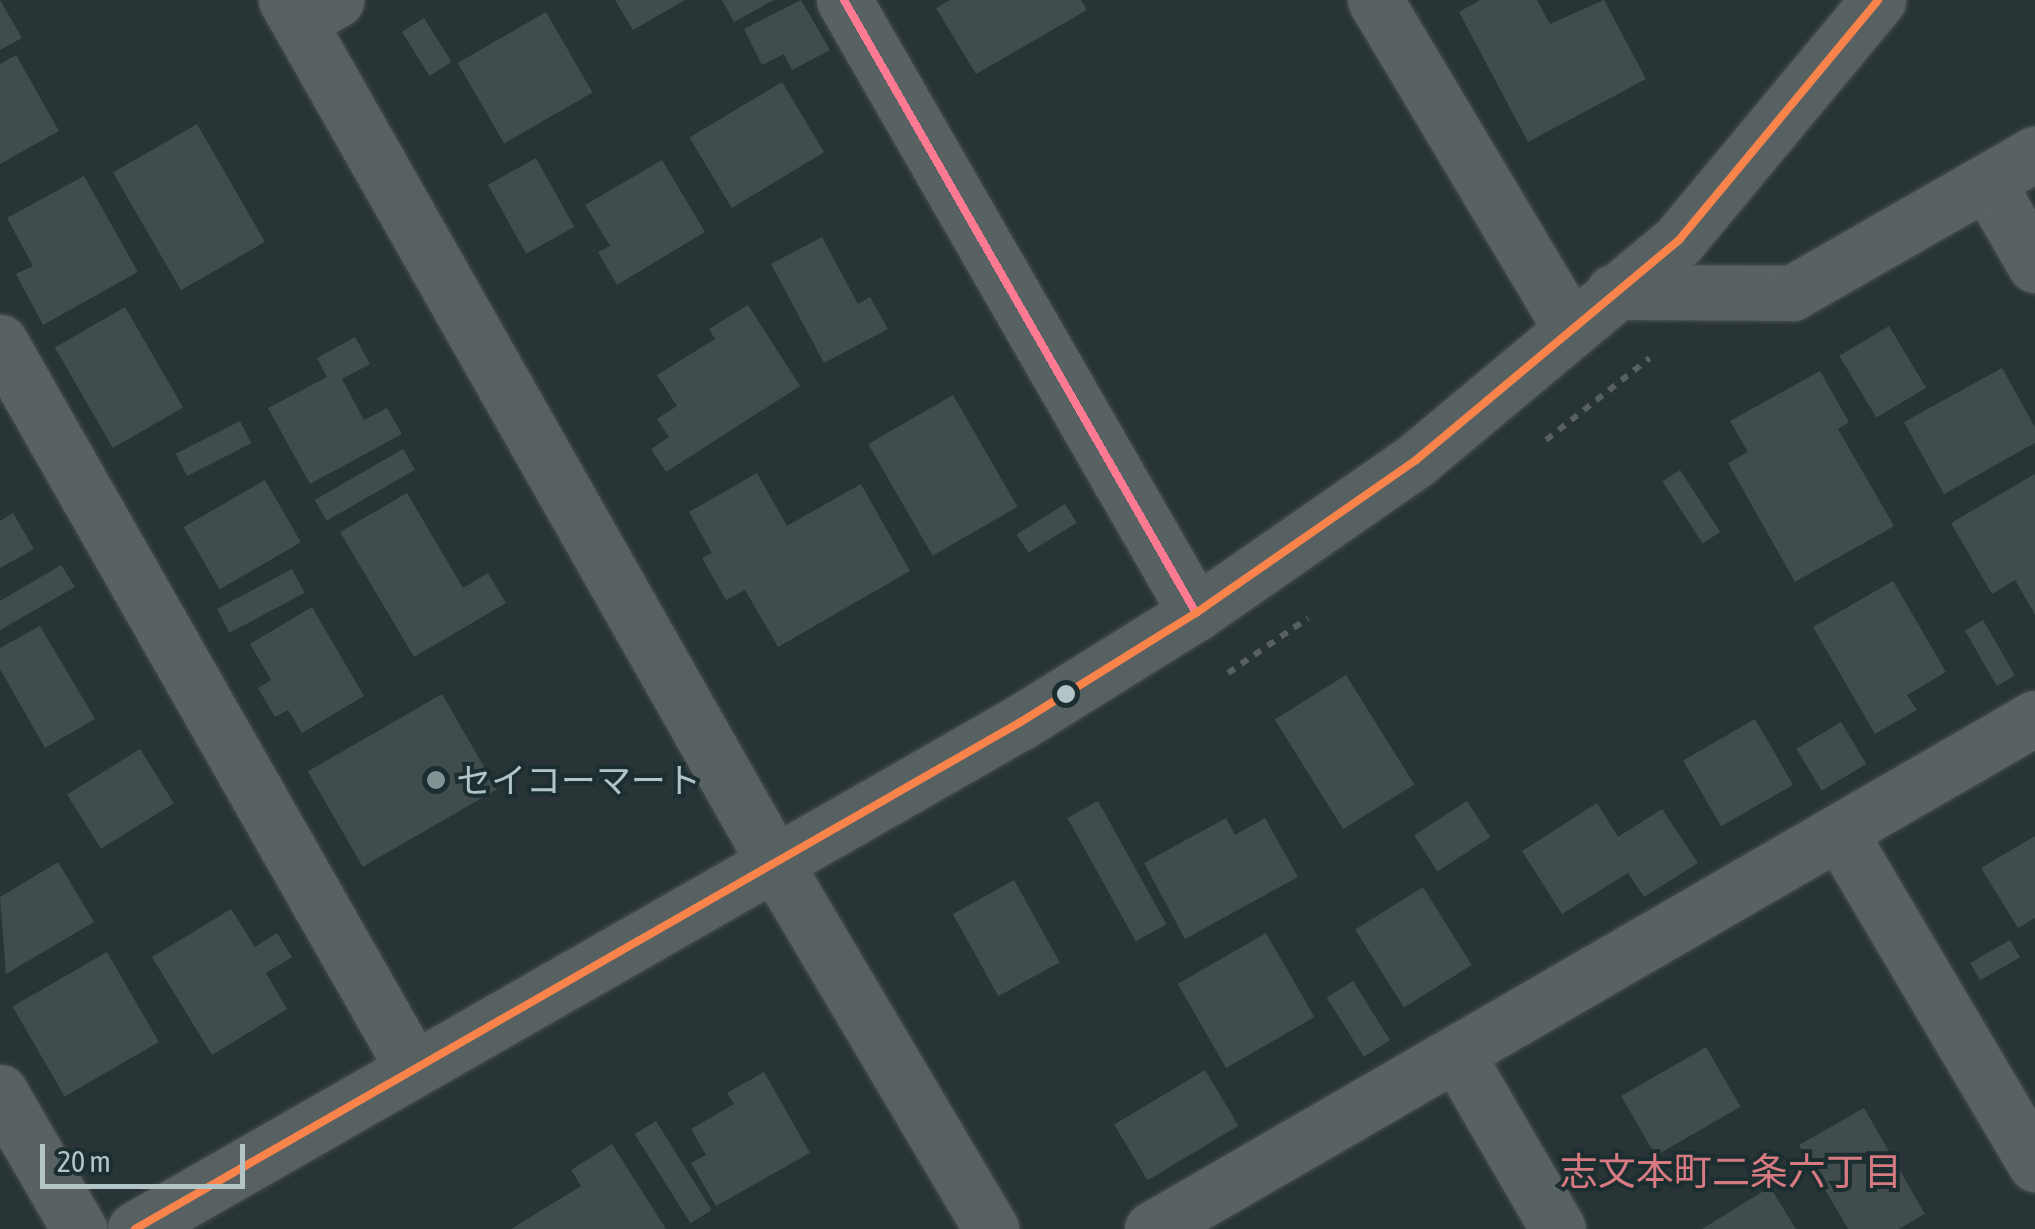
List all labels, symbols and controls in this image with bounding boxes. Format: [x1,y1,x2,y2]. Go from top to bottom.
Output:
unlabelled marker [1056,684,1076,704]
place label: セイコーマート [456,759,701,801]
marker: セイコーマート [425,769,447,791]
scale bar [45,1124,250,1186]
text: 20 m [57,1144,111,1178]
district label: 志文本町二条六丁目 [1560,1149,1902,1195]

